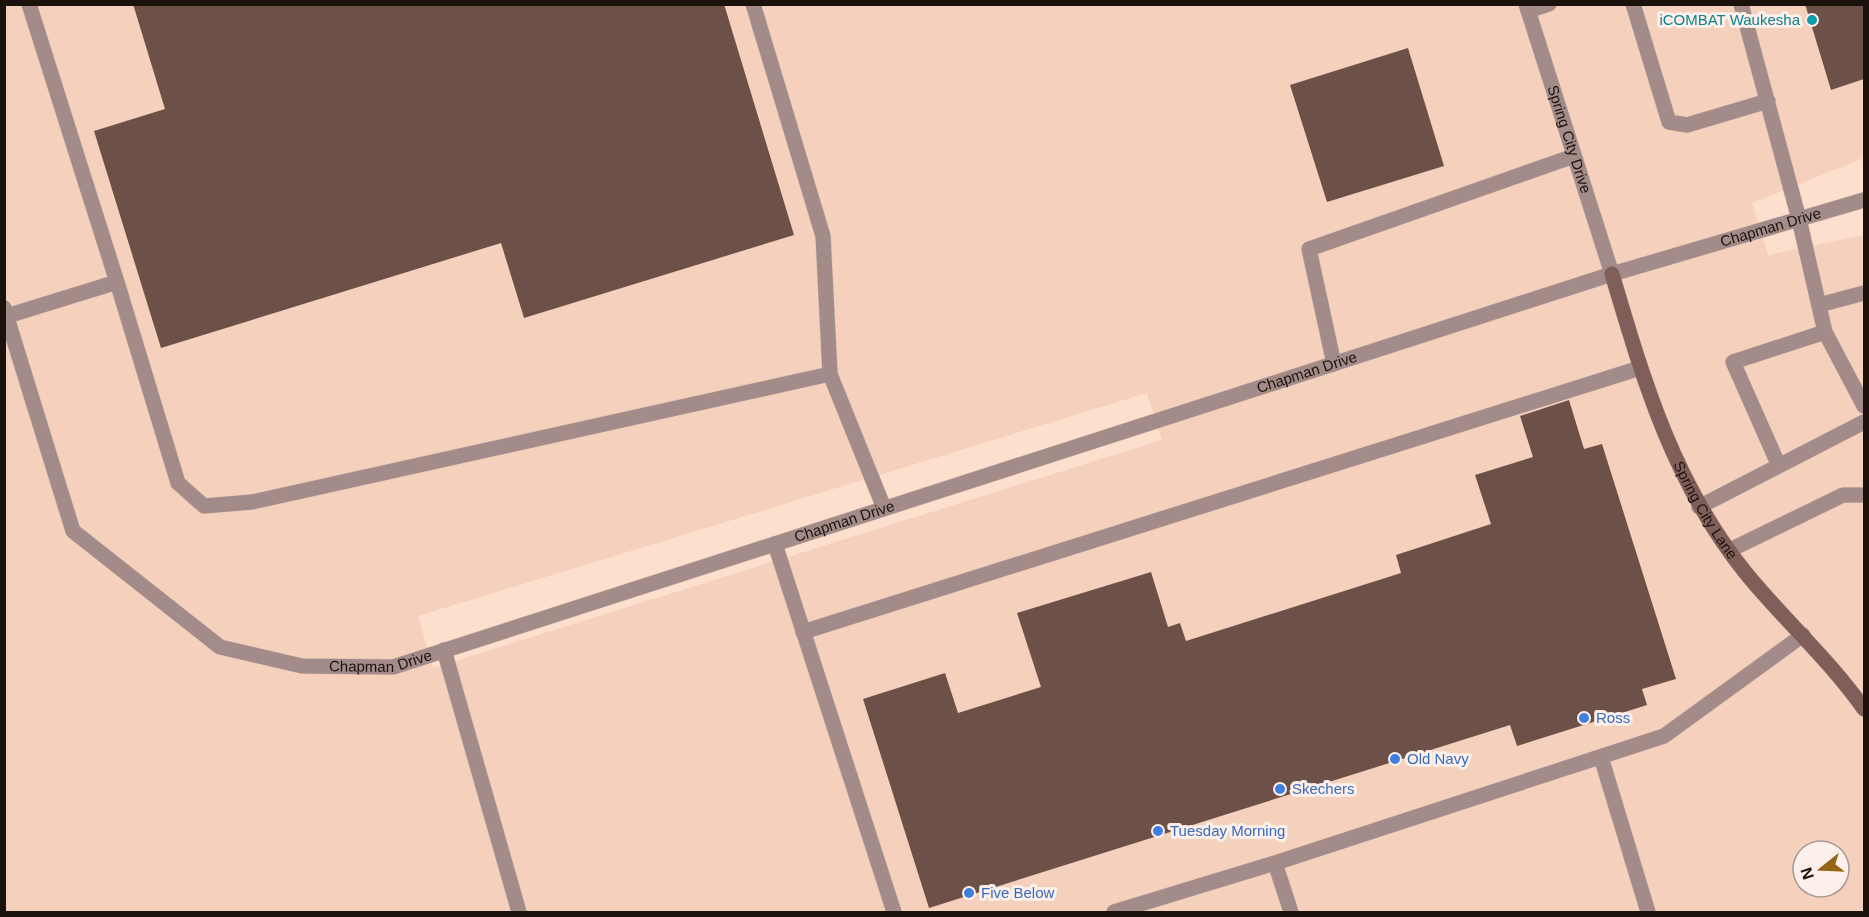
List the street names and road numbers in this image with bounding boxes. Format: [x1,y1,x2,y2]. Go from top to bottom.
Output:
street label: Spring City Drive [1544,83,1595,195]
street label: Chapman Drive [1718,204,1823,250]
street label: Chapman Drive [1254,348,1359,396]
street label: Spring City Lane [1670,458,1741,562]
street label: Chapman Drive [792,497,896,545]
street label: Chapman Drive [329,646,434,675]

